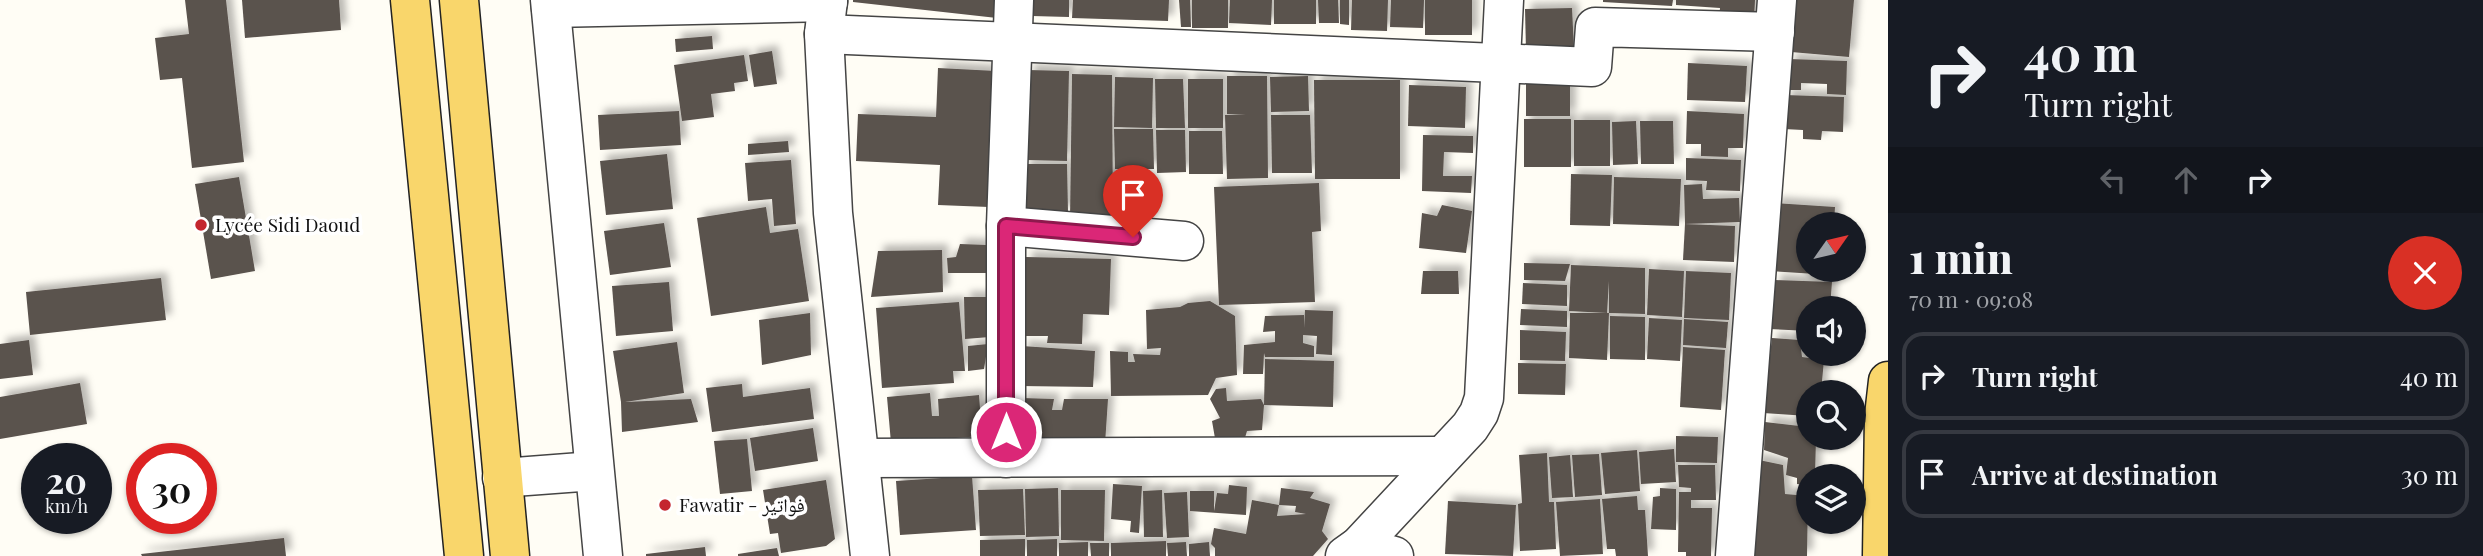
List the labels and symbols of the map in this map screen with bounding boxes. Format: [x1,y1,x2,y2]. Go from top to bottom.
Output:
pin [1103,165,1163,237]
place label: Lycée Sidi Daoud [215,211,360,237]
north arrow [1796,212,1866,282]
marker: Lycée Sidi Daoud [193,217,209,233]
position arrow [969,395,1043,469]
speed limit sign: 30 [126,443,217,534]
place label: Fawatir - فواتير [679,491,805,517]
marker: Fawatir - فواتير [657,497,673,513]

